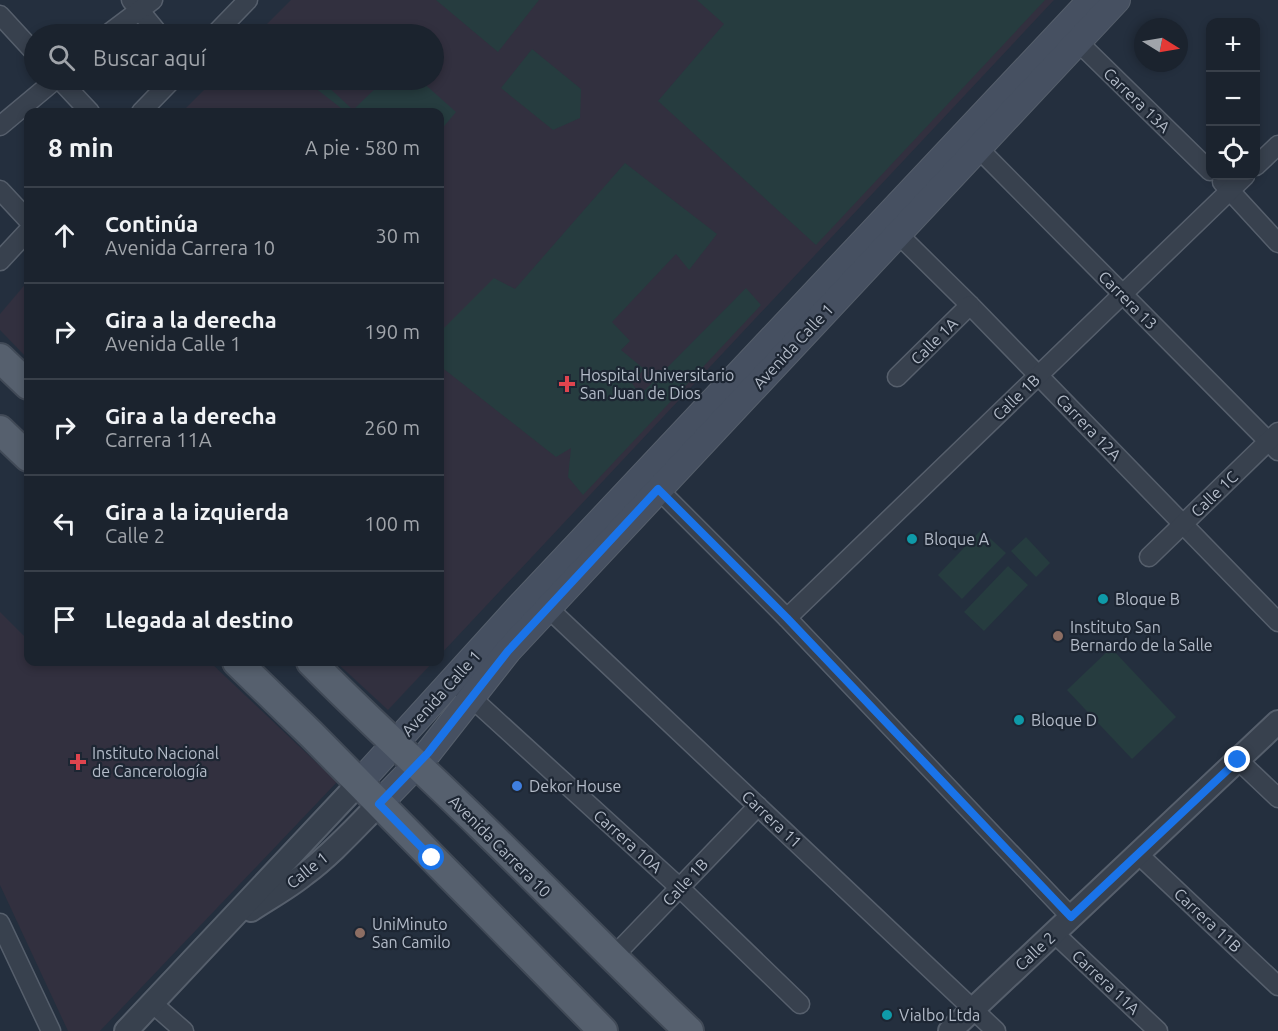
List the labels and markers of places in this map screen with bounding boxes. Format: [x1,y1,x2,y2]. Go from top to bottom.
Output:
place label: Hospital Universitario San Juan de Dios [580,366,734,402]
marker: Hospital Universitario San Juan de Dios [558,375,576,393]
place label: Bloque A [924,530,990,548]
marker: Bloque A [905,532,919,546]
place label: Bloque B [1115,590,1180,608]
marker: Bloque B [1096,592,1110,606]
place label: Instituto San Bernardo de la Salle [1070,618,1213,654]
marker: Instituto San Bernardo de la Salle [1051,629,1065,643]
place label: Bloque D [1031,711,1097,729]
marker: Bloque D [1012,713,1026,727]
place label: Instituto Nacional de Cancerología [92,744,219,780]
marker: Instituto Nacional de Cancerología [69,753,87,771]
place label: Dekor House [529,777,621,795]
marker: Dekor House [510,779,524,793]
place label: UniMinuto San Camilo [372,915,451,951]
marker: UniMinuto San Camilo [353,926,367,940]
place label: Vialbo Ltda [899,1006,980,1024]
marker: Vialbo Ltda [880,1008,894,1022]

